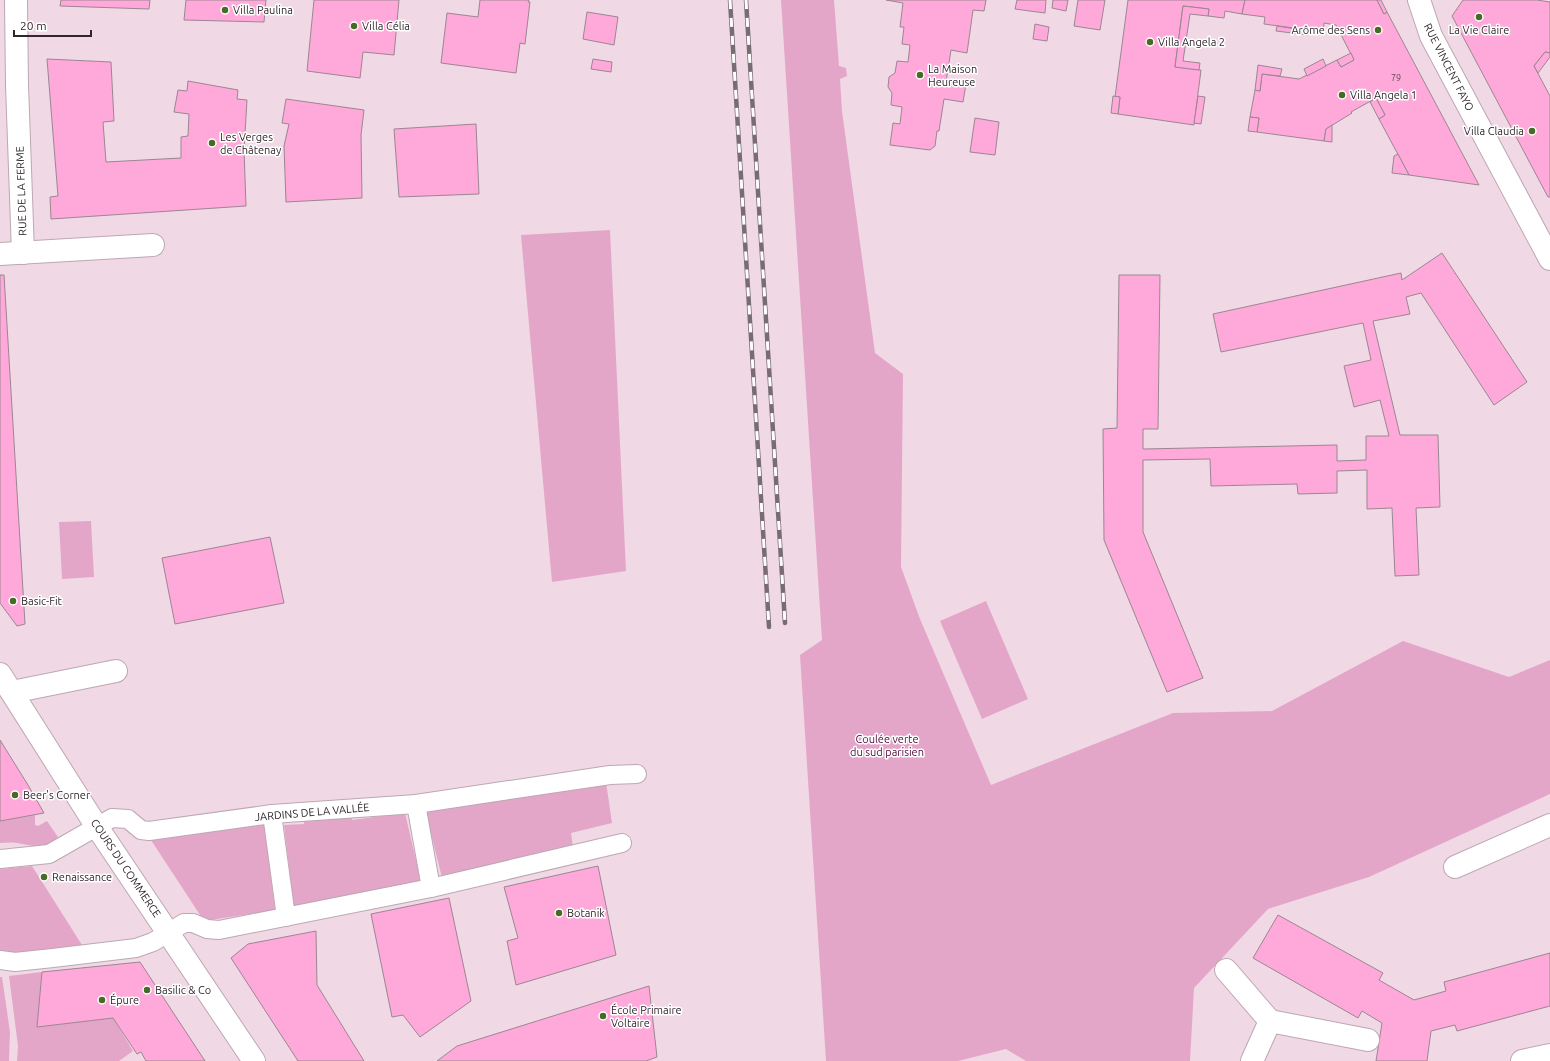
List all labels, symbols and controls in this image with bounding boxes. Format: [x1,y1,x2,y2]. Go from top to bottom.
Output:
place label: Villa Paulina [233,4,293,16]
marker: Villa Paulina [220,5,230,15]
scale bar [14,12,91,38]
marker: La Vie Claire [1474,12,1484,22]
text: 20 m [20,19,47,32]
place label: Villa Célia [362,20,410,32]
marker: Villa Célia [349,21,359,31]
street label: RUE VINCENT FAYO [1422,21,1476,113]
place label: Arôme des Sens [1291,24,1370,36]
place label: La Vie Claire [1449,24,1509,36]
marker: Arôme des Sens [1373,25,1383,35]
place label: Villa Angela 2 [1158,36,1225,48]
marker: Villa Angela 2 [1145,37,1155,47]
place label: La Maison Heureuse [928,63,977,88]
marker: La Maison Heureuse [915,70,925,80]
house number: 79 [1391,73,1401,83]
place label: Villa Angela 1 [1350,89,1417,101]
marker: Villa Angela 1 [1337,90,1347,100]
place label: Villa Claudia [1464,125,1524,137]
marker: Villa Claudia [1527,126,1537,136]
place label: Les Verges de Châtenay [220,131,282,156]
marker: Les Verges de Châtenay [207,138,217,148]
street label: RUE DE LA FERME [13,146,29,236]
place label: Basic-Fit [21,595,63,607]
marker: Basic-Fit [8,596,18,606]
park label: Coulée verte du sud parisien [850,733,924,758]
place label: Beer's Corner [23,789,91,801]
marker: Beer's Corner [10,790,20,800]
street label: JARDINS DE LA VALLÉE [254,800,370,823]
street label: COURS DU COMMERCE [89,817,163,919]
place label: Renaissance [52,871,112,883]
marker: Renaissance [39,872,49,882]
place label: Botanik [567,907,605,919]
marker: Botanik [554,908,564,918]
place label: Basilic & Co [155,984,211,996]
marker: Basilic & Co [142,985,152,995]
place label: Épure [110,993,139,1006]
marker: Épure [97,995,107,1005]
place label: École Primaire Voltaire [611,1003,682,1029]
marker: École Primaire Voltaire [598,1011,608,1021]

